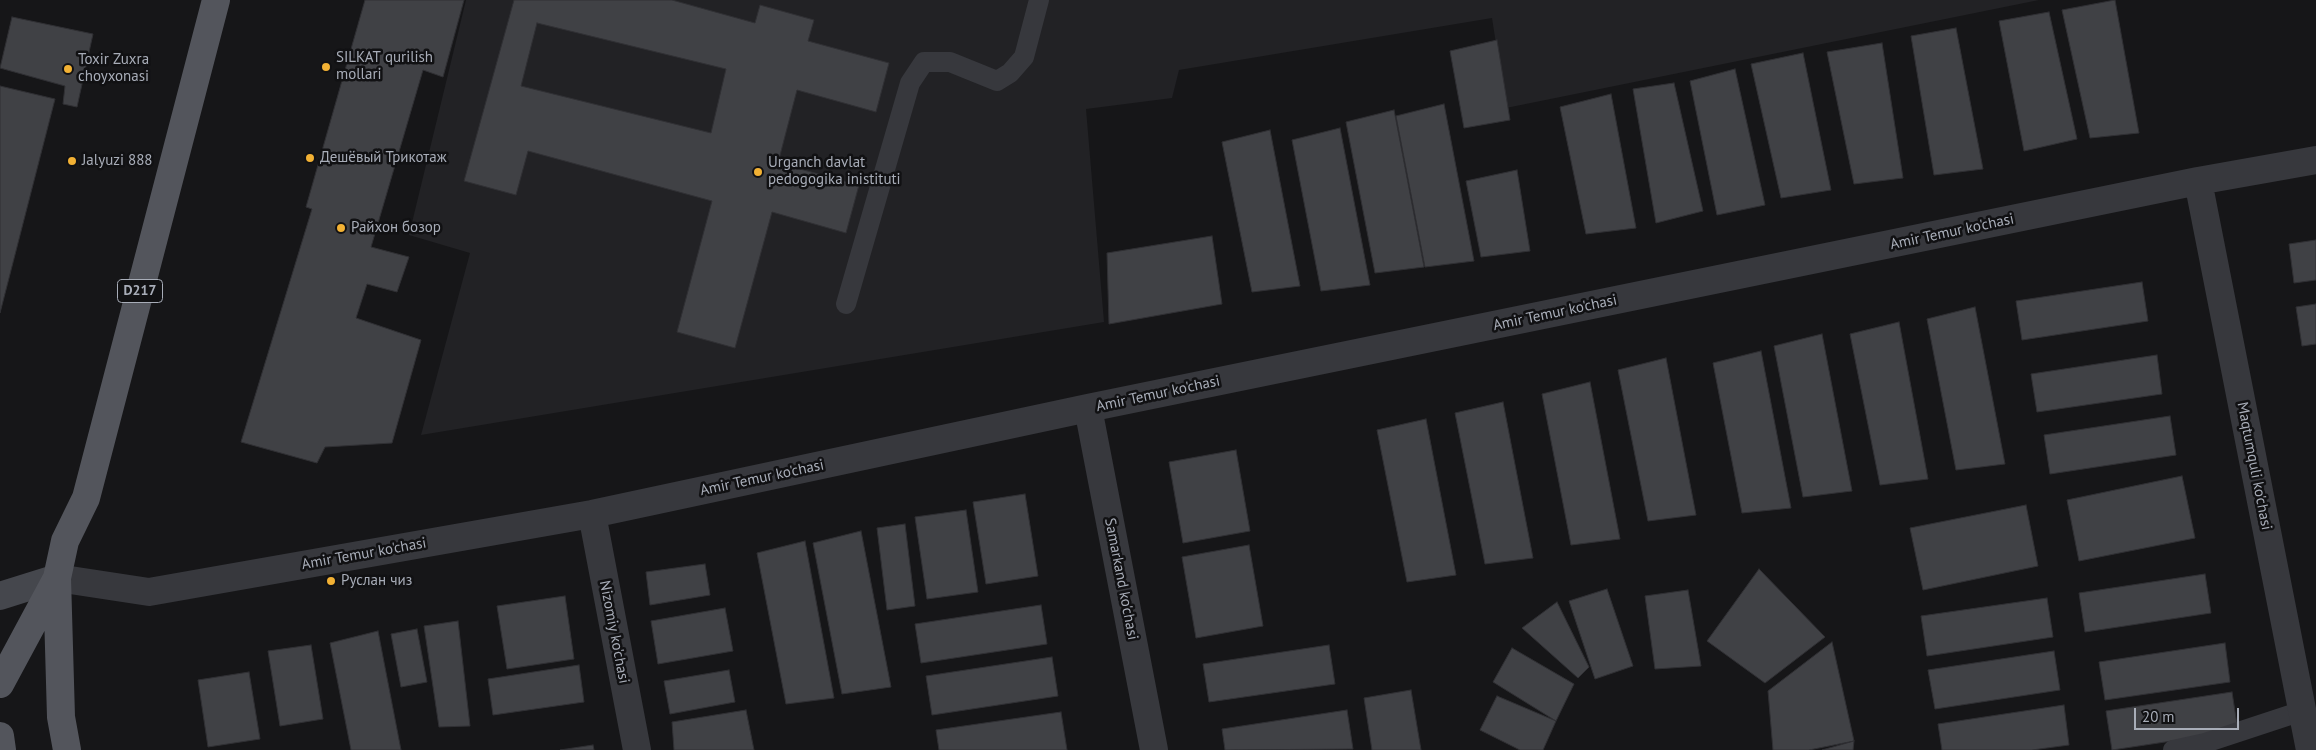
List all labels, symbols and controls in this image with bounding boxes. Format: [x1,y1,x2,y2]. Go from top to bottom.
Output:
place label: SILKAT qurilish mollari [336,49,433,84]
place label: Toxir Zuxra choyxonasi [78,51,149,86]
marker: SILKAT qurilish mollari [320,61,332,73]
marker: Toxir Zuxra choyxonasi [62,63,74,75]
place label: Дешёвый Трикотаж [320,149,447,167]
place label: Jalyuzi 888 [82,152,153,170]
marker: Дешёвый Трикотаж [304,152,316,164]
place label: Urganch davlat pedogogika inistituti [768,154,901,189]
marker: Jalyuzi 888 [66,155,78,167]
marker: Urganch davlat pedogogika inistituti [752,166,764,178]
street label: Amir Temur ko'chasi [1888,210,2016,254]
place label: Райхон бозор [351,219,441,237]
marker: Райхон бозор [335,222,347,234]
road number: D217 [118,280,162,302]
street label: Amir Temur ko'chasi [1491,291,1619,335]
street label: Amir Temur ko'chasi [1094,372,1222,416]
street label: Maqtumquli ko'chasi [2233,400,2275,532]
street label: Amir Temur ko'chasi [698,456,826,500]
street label: Samarkand ko'chasi [1100,517,1142,641]
street label: Amir Temur ko'chasi [300,534,428,574]
place label: Руслан чиз [341,572,412,590]
marker: Руслан чиз [325,575,337,587]
street label: Nizomiy ko'chasi [595,579,633,685]
scale bar [2136,698,2241,730]
text: 20 m [2142,707,2175,726]

